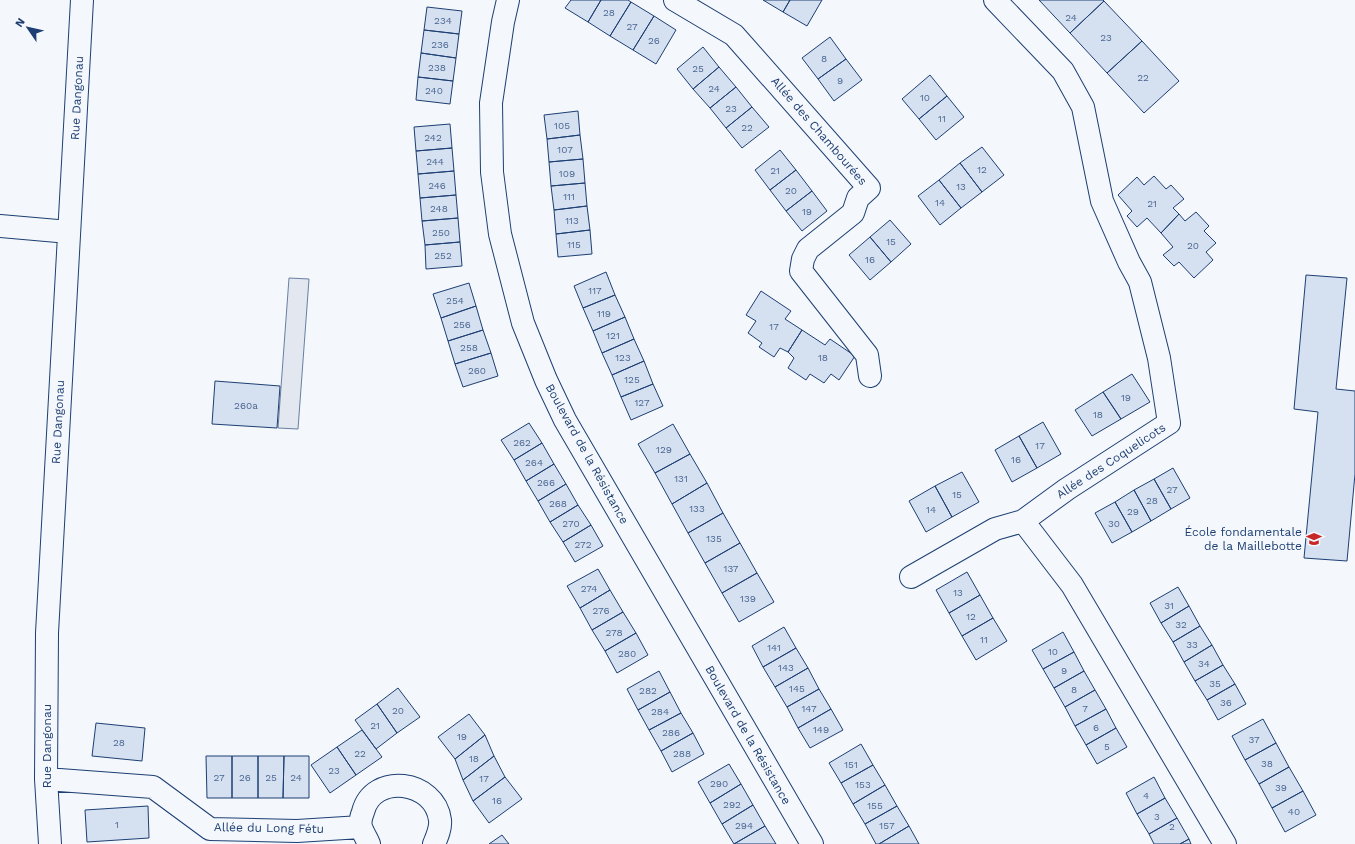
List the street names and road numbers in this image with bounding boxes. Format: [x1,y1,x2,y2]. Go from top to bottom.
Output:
street label: Rue Dangonau [68,56,86,140]
street label: Allée des Chambourées [768,74,870,188]
street label: Rue Dangonau [49,380,67,464]
street label: Boulevard de la Résistance [542,381,632,527]
street label: Allée des Coquelicots [1054,420,1168,502]
street label: Boulevard de la Résistance [702,663,794,807]
street label: Rue Dangonau [40,704,54,788]
street label: Allée du Long Fétu [214,820,324,836]

